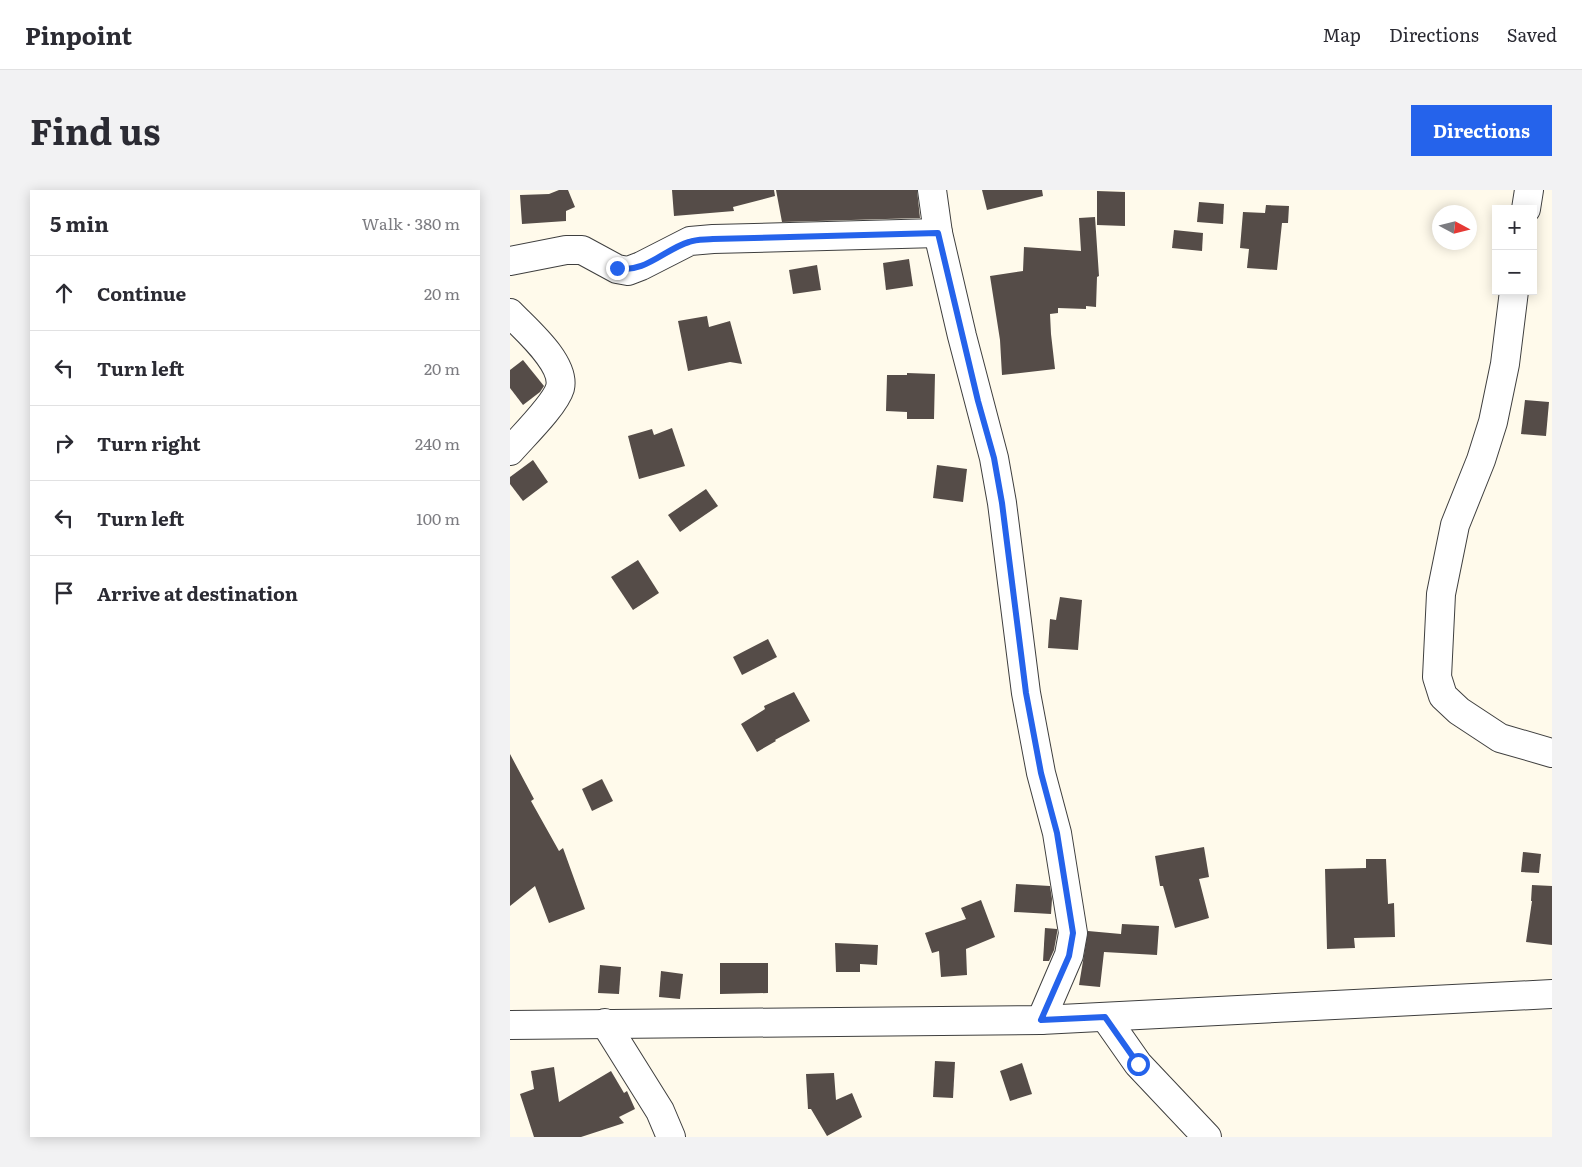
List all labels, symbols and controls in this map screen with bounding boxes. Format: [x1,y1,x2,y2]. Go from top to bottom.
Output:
text: Pinpoint [25,17,132,52]
text: Map [1323,21,1361,48]
text: Directions [1389,21,1479,48]
text: Saved [1507,21,1557,48]
text: Find us [30,104,160,156]
button: Directions [1411,105,1552,156]
north arrow [1432,205,1477,250]
map controls [1492,205,1537,295]
button: + [1492,205,1537,250]
text: 5 min [50,207,109,238]
text: Walk · 380 m [362,211,460,235]
button: − [1492,250,1537,295]
route end [606,257,629,280]
icon: ahead [50,279,78,307]
text: Continue [97,279,186,307]
text: 20 m [424,281,460,305]
icon: left [50,354,78,382]
text: Turn left [97,354,184,382]
text: 20 m [424,356,460,380]
icon: right [50,429,78,457]
text: Turn right [97,429,201,457]
text: 240 m [415,431,460,455]
icon: left [50,504,78,532]
text: Turn left [97,504,184,532]
text: 100 m [416,506,460,530]
icon: arrive [50,579,78,607]
text: Arrive at destination [97,579,298,607]
route start [1127,1053,1150,1076]

